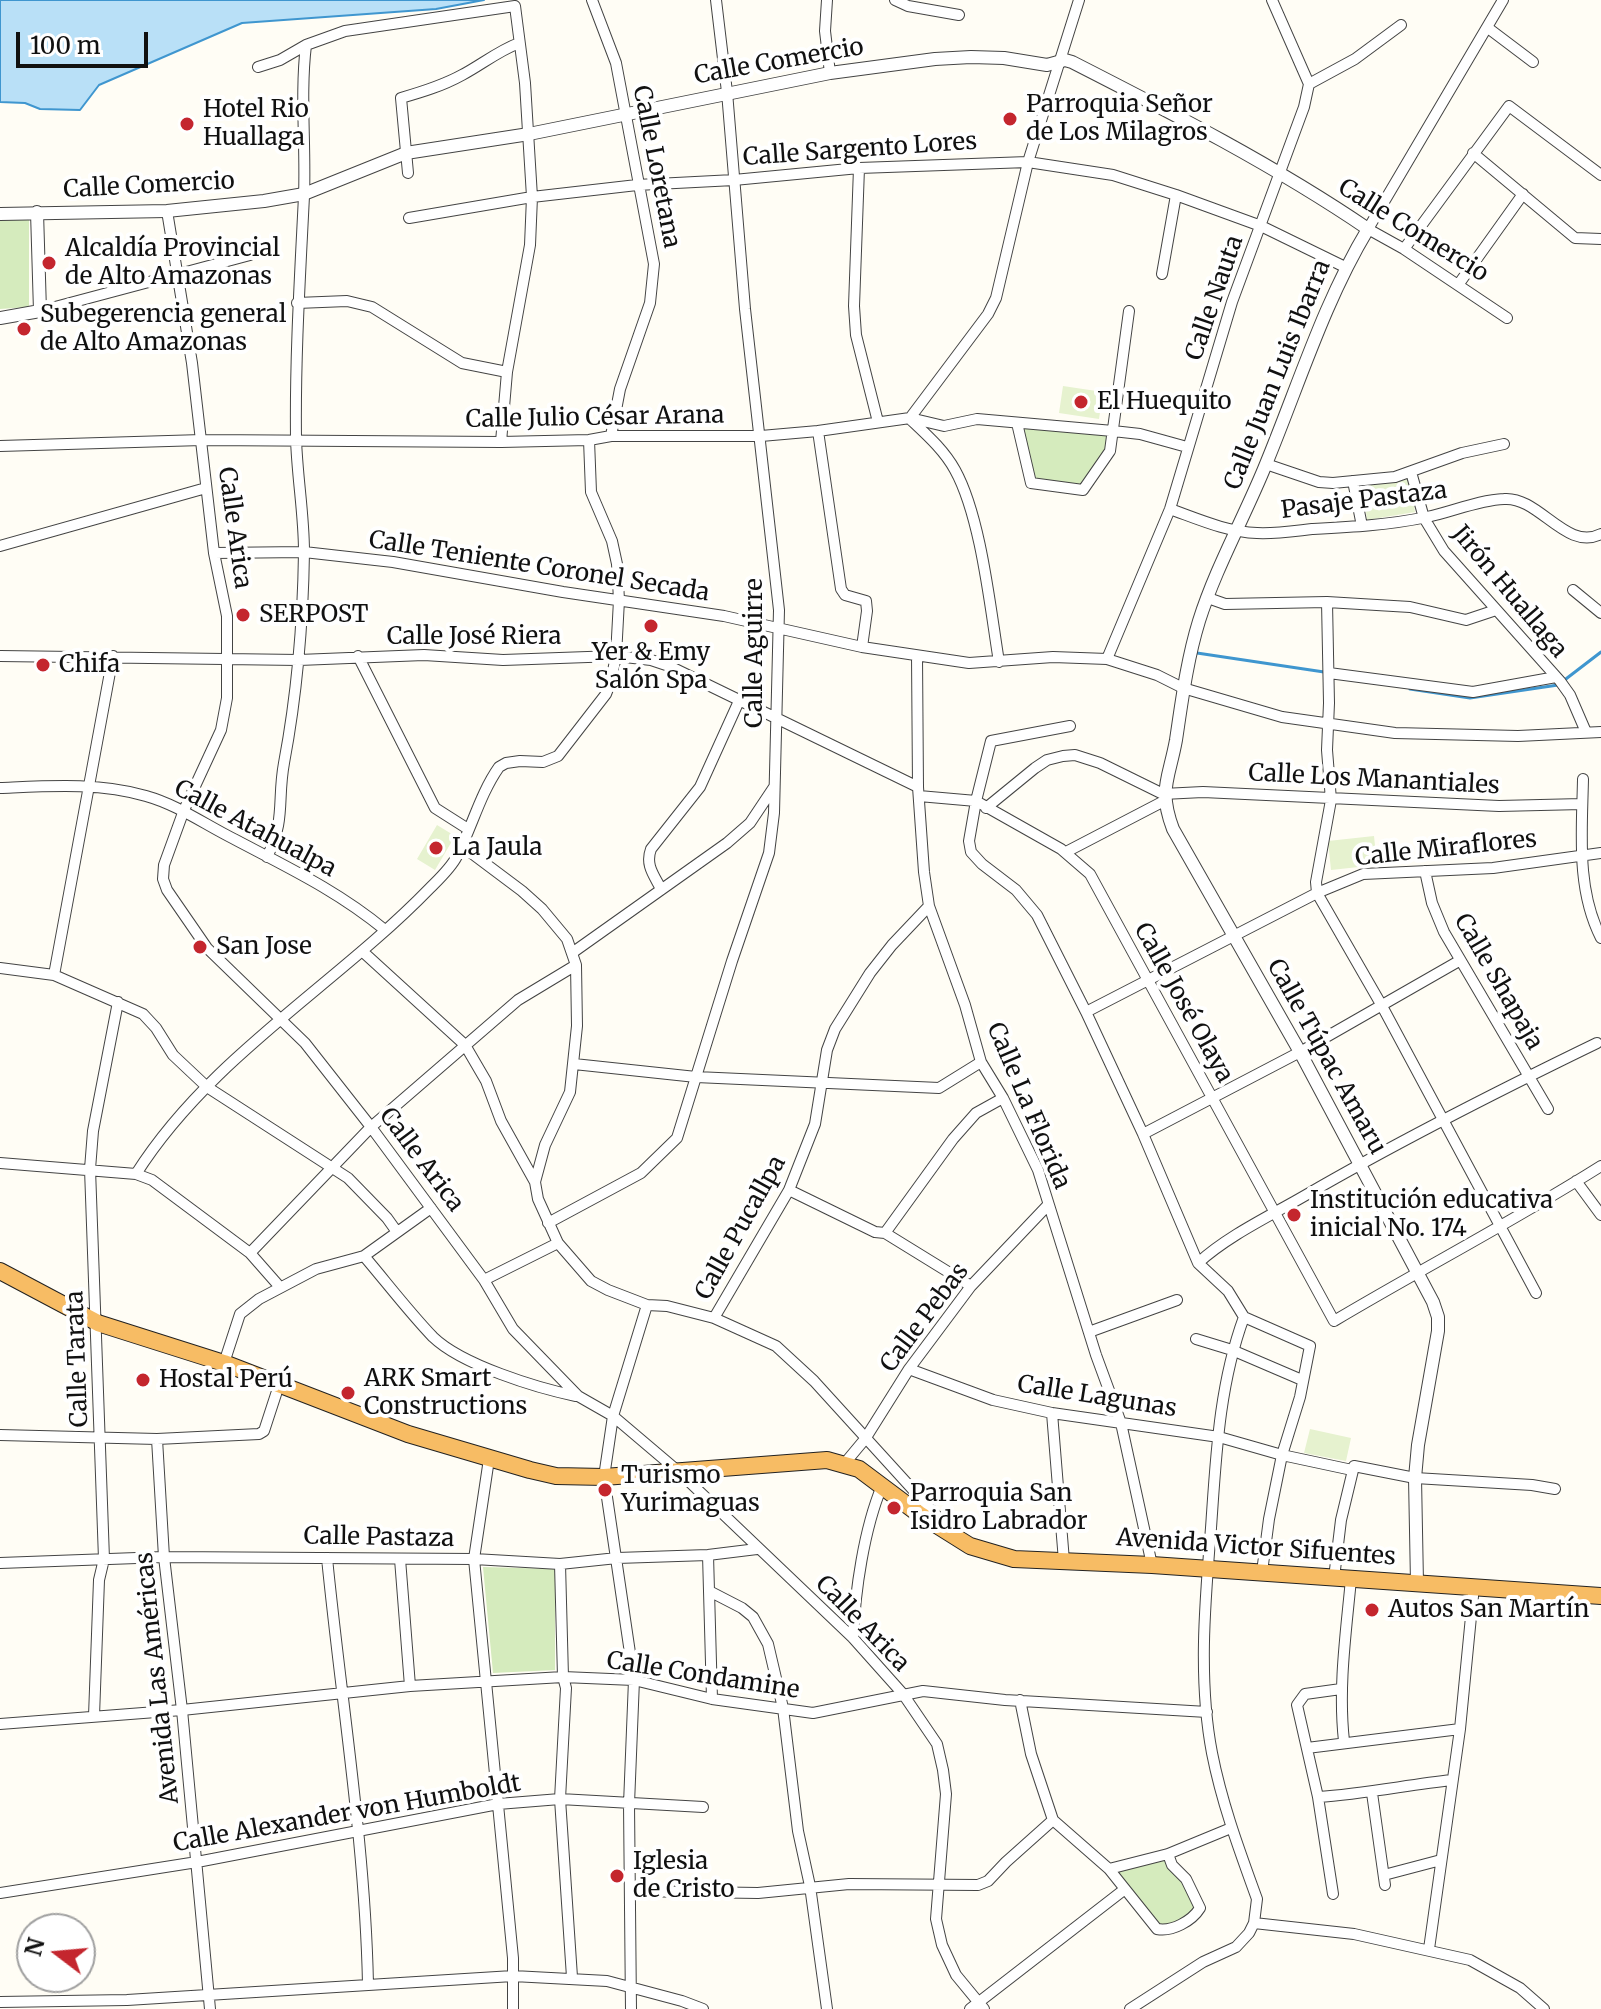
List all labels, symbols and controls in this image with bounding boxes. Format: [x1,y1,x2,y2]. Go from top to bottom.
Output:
scale bar [20,16,152,66]
text: 100 m [30,30,100,61]
street label: Calle Comercio [692,33,866,91]
street label: Calle Loretana [626,83,686,251]
place label: Parroquia Señor de Los Milagros [1026,91,1213,147]
place label: Hotel Rio Huallaga [203,96,309,152]
marker: Parroquia Señor de Los Milagros [1001,110,1019,128]
marker: Hotel Rio Huallaga [178,115,196,133]
street label: Calle Sargento Lores [742,127,978,173]
street label: Calle Comercio [63,167,235,205]
street label: Calle Comercio [1333,173,1493,289]
street label: Calle Nauta [1180,232,1250,364]
place label: Alcaldía Provincial de Alto Amazonas [65,235,280,291]
marker: Alcaldía Provincial de Alto Amazonas [40,254,58,272]
street label: Calle Juan Luis Ibarra [1219,256,1337,494]
place label: Subegerencia general de Alto Amazonas [40,301,286,357]
marker: Subegerencia general de Alto Amazonas [15,320,33,338]
place label: El Huequito [1097,388,1232,416]
marker: El Huequito [1072,393,1090,411]
street label: Calle Julio César Arana [465,401,725,435]
street label: Calle Arica [211,465,257,591]
street label: Pasaje Pastaza [1279,477,1449,525]
street label: Jirón Huallaga [1445,520,1573,664]
street label: Calle Teniente Coronel Secada [367,526,711,608]
street label: Calle Aguirre [741,578,769,728]
place label: SERPOST [259,601,369,629]
marker: SERPOST [234,606,252,624]
marker: Yer & Emy Salón Spa [642,617,660,635]
street label: Calle José Riera [387,623,561,651]
place label: Yer & Emy Salón Spa [592,639,710,695]
place label: Chifa [59,651,120,679]
marker: Chifa [34,656,52,674]
street label: Calle Los Manantiales [1248,759,1500,801]
street label: Calle Atahualpa [169,774,341,884]
street label: Calle Miraflores [1354,825,1538,873]
place label: La Jaula [452,834,542,862]
marker: La Jaula [427,839,445,857]
street label: Calle Shapaja [1447,909,1549,1055]
street label: Calle José Olaya [1127,918,1239,1088]
place label: San Jose [216,933,312,961]
marker: San Jose [191,938,209,956]
street label: Calle Túpac Amaru [1260,954,1392,1160]
street label: Calle La Florida [980,1018,1076,1194]
street label: Calle Arica [373,1102,469,1218]
street label: Calle Pucallpa [690,1151,792,1305]
place label: Institución educativa inicial No. 174 [1310,1187,1553,1243]
marker: Institución educativa inicial No. 174 [1285,1206,1303,1224]
street label: Calle Pebas [875,1258,975,1378]
street label: Calle Tarata [61,1290,95,1428]
place label: ARK Smart Constructions [364,1365,527,1421]
place label: Hostal Perú [159,1366,293,1394]
street label: Calle Lagunas [1015,1370,1179,1424]
marker: Hostal Perú [134,1371,152,1389]
marker: ARK Smart Constructions [339,1384,357,1402]
place label: Turismo Yurimaguas [621,1462,760,1518]
place label: Parroquia San Isidro Labrador [910,1480,1088,1536]
marker: Turismo Yurimaguas [596,1481,614,1499]
marker: Parroquia San Isidro Labrador [885,1499,903,1517]
street label: Calle Pastaza [303,1522,455,1554]
street label: Avenida Victor Sifuentes [1115,1524,1397,1572]
street label: Avenida Las Américas [130,1551,186,1805]
street label: Calle Arica [809,1570,915,1678]
place label: Autos San Martín [1388,1596,1589,1624]
marker: Autos San Martín [1363,1601,1381,1619]
street label: Calle Condamine [605,1647,801,1705]
street label: Calle Alexander von Humboldt [171,1769,523,1859]
place label: Iglesia de Cristo [633,1848,735,1904]
marker: Iglesia de Cristo [608,1867,626,1885]
north arrow [16,1913,96,1993]
text: N [19,1935,51,1959]

